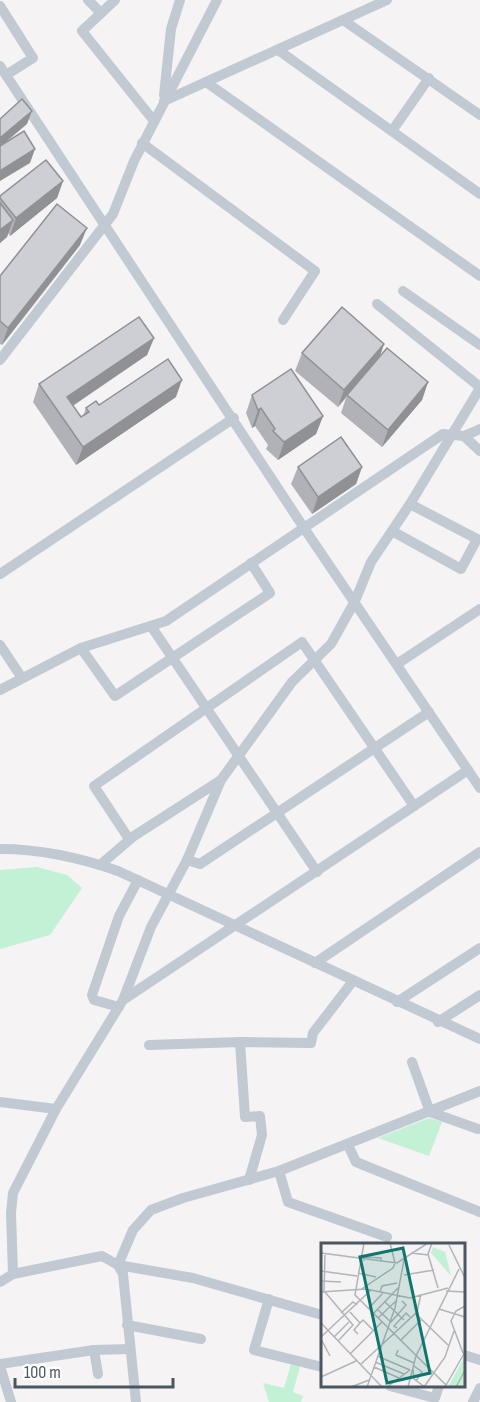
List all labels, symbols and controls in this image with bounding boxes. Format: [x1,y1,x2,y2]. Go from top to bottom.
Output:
inset map [321,1243,465,1387]
scale bar [15,1351,172,1389]
text: 100 m [24,1362,61,1383]

